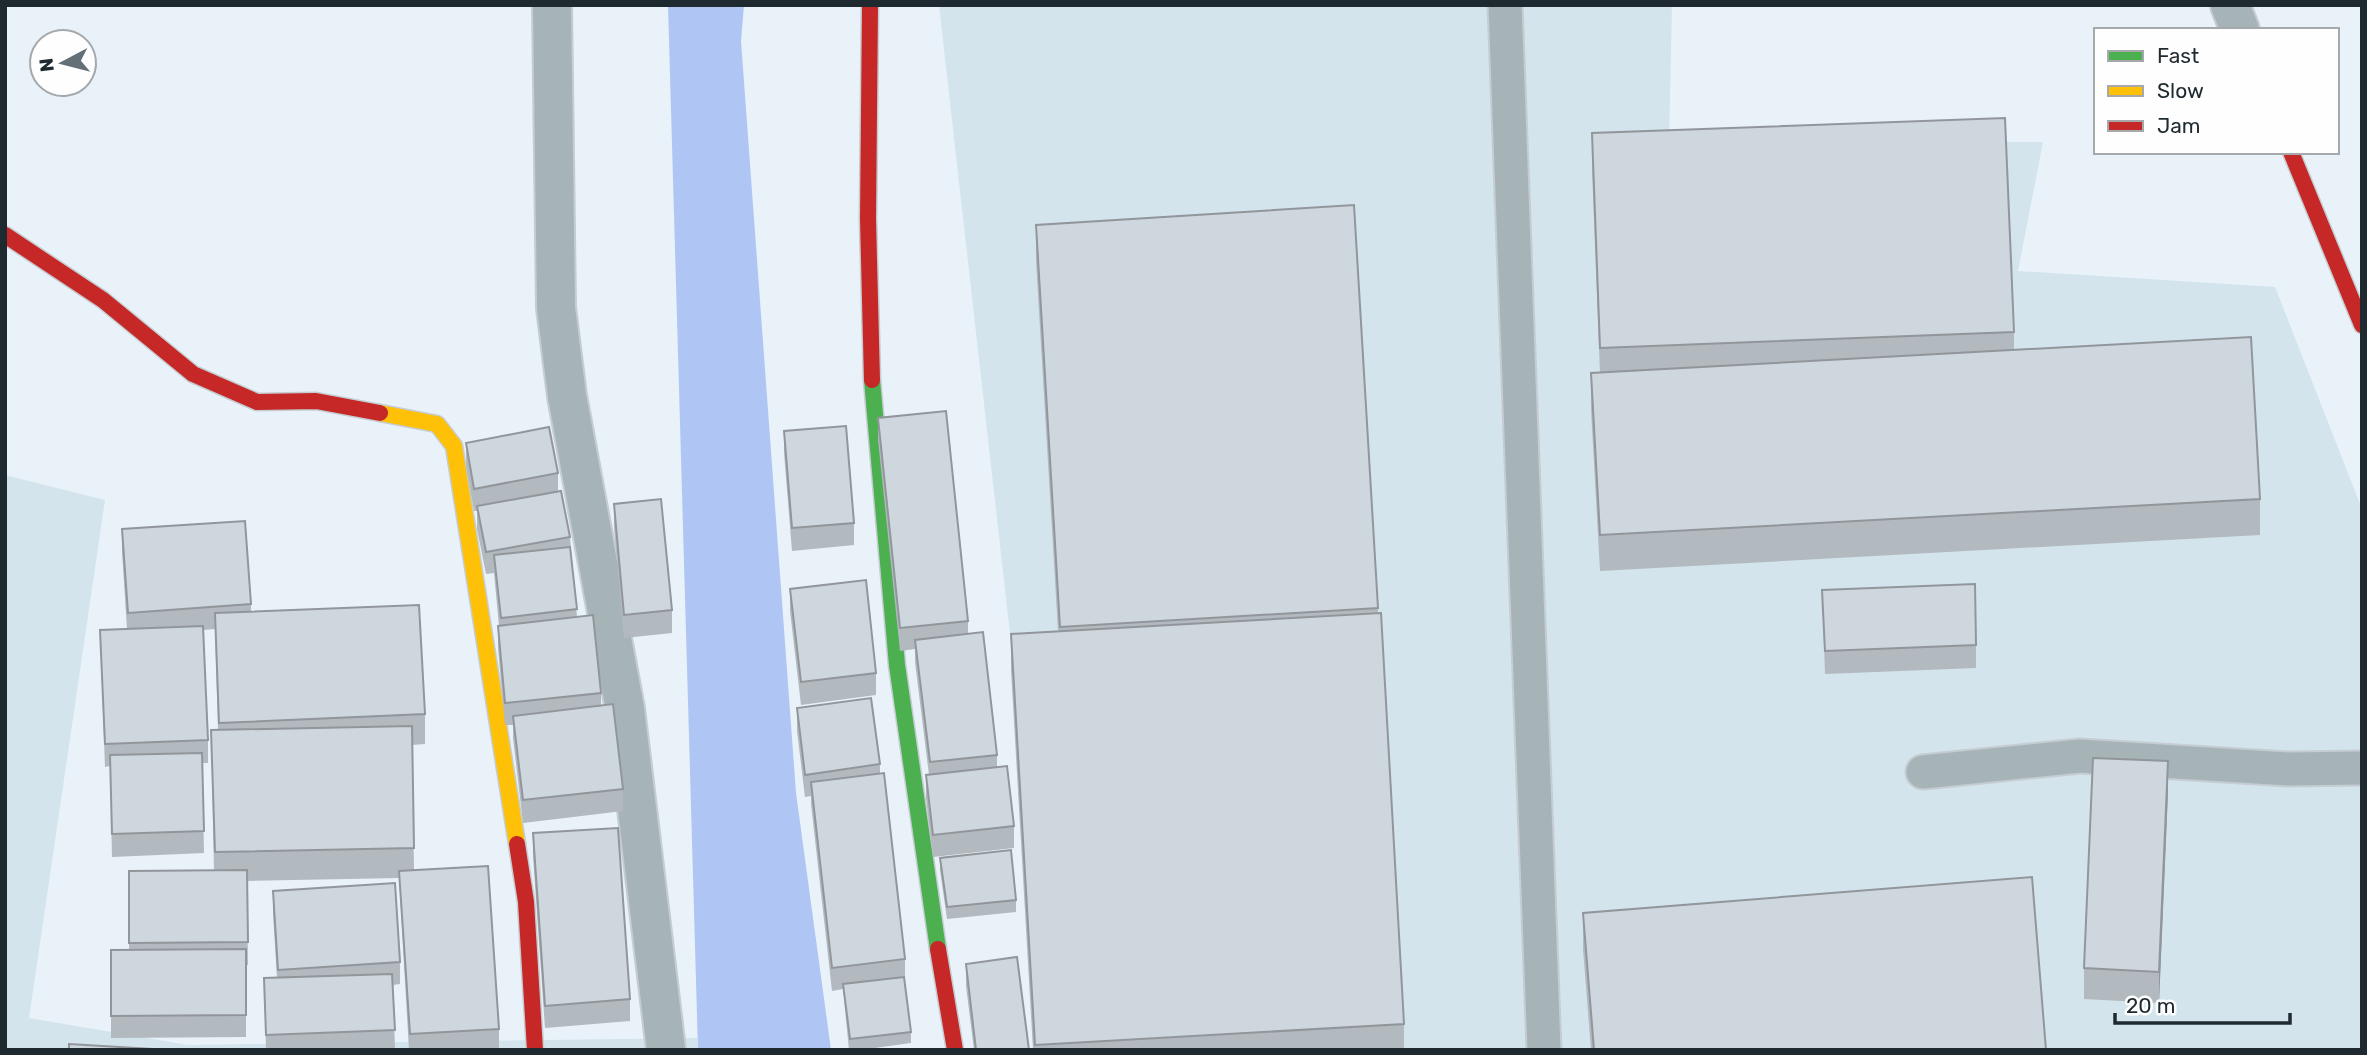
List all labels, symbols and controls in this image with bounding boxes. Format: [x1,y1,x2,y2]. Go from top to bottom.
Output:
north arrow [28,28,98,98]
legend [2094,28,2339,154]
text: Fast [2157,43,2199,68]
text: N [34,57,59,73]
text: Slow [2157,78,2204,103]
text: Jam [2157,113,2201,138]
scale bar [2115,982,2290,1026]
text: 20 m [2126,993,2175,1018]

